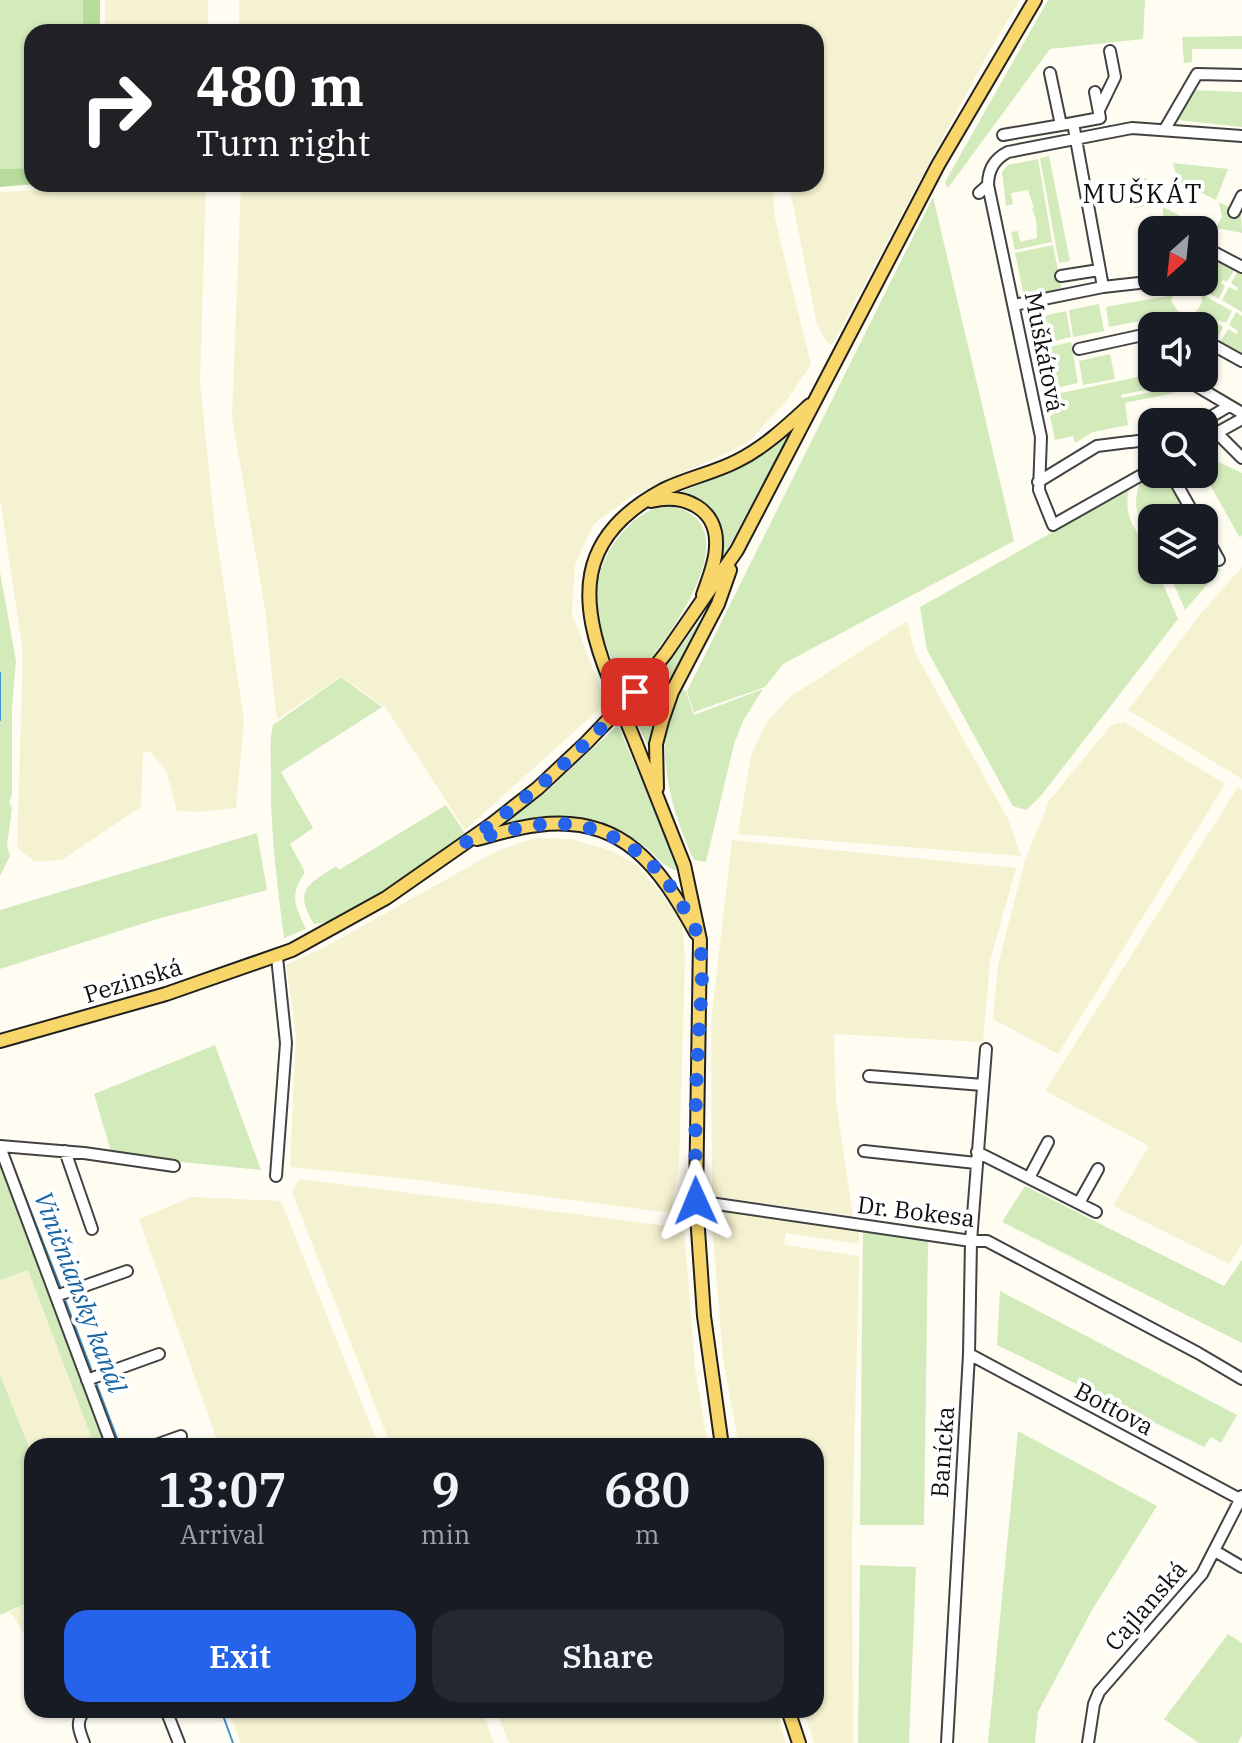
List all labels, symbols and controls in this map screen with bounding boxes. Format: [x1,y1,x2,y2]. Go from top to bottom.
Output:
text: 480 m [196,49,364,121]
icon: right [64,56,168,160]
text: Turn right [196,119,370,166]
district label: MUŠKÁT [1083,176,1203,210]
north arrow [1138,216,1218,296]
map controls [1138,216,1218,584]
street label: Muškátová [1018,289,1072,415]
button: sound [1138,312,1218,392]
button: search [1138,408,1218,488]
button: layers [1138,504,1218,584]
pin [601,658,669,726]
icon: arrive [613,670,657,714]
street label: Pezinská [80,950,186,1010]
position arrow [654,1159,738,1243]
water label: Viničniansky kanál [27,1186,135,1398]
street label: Dr. Bokesa [856,1188,977,1234]
street label: Bottova [1069,1374,1160,1442]
street label: Banícka [923,1405,961,1499]
text: 13:07 [158,1458,287,1520]
text: 9 [431,1458,460,1520]
text: 680 [604,1458,690,1520]
text: Arrival [180,1517,265,1551]
text: min [421,1517,470,1551]
text: m [635,1517,660,1551]
street label: Cajlanská [1097,1553,1193,1657]
button: Exit [64,1610,416,1702]
button: Share [432,1610,784,1702]

